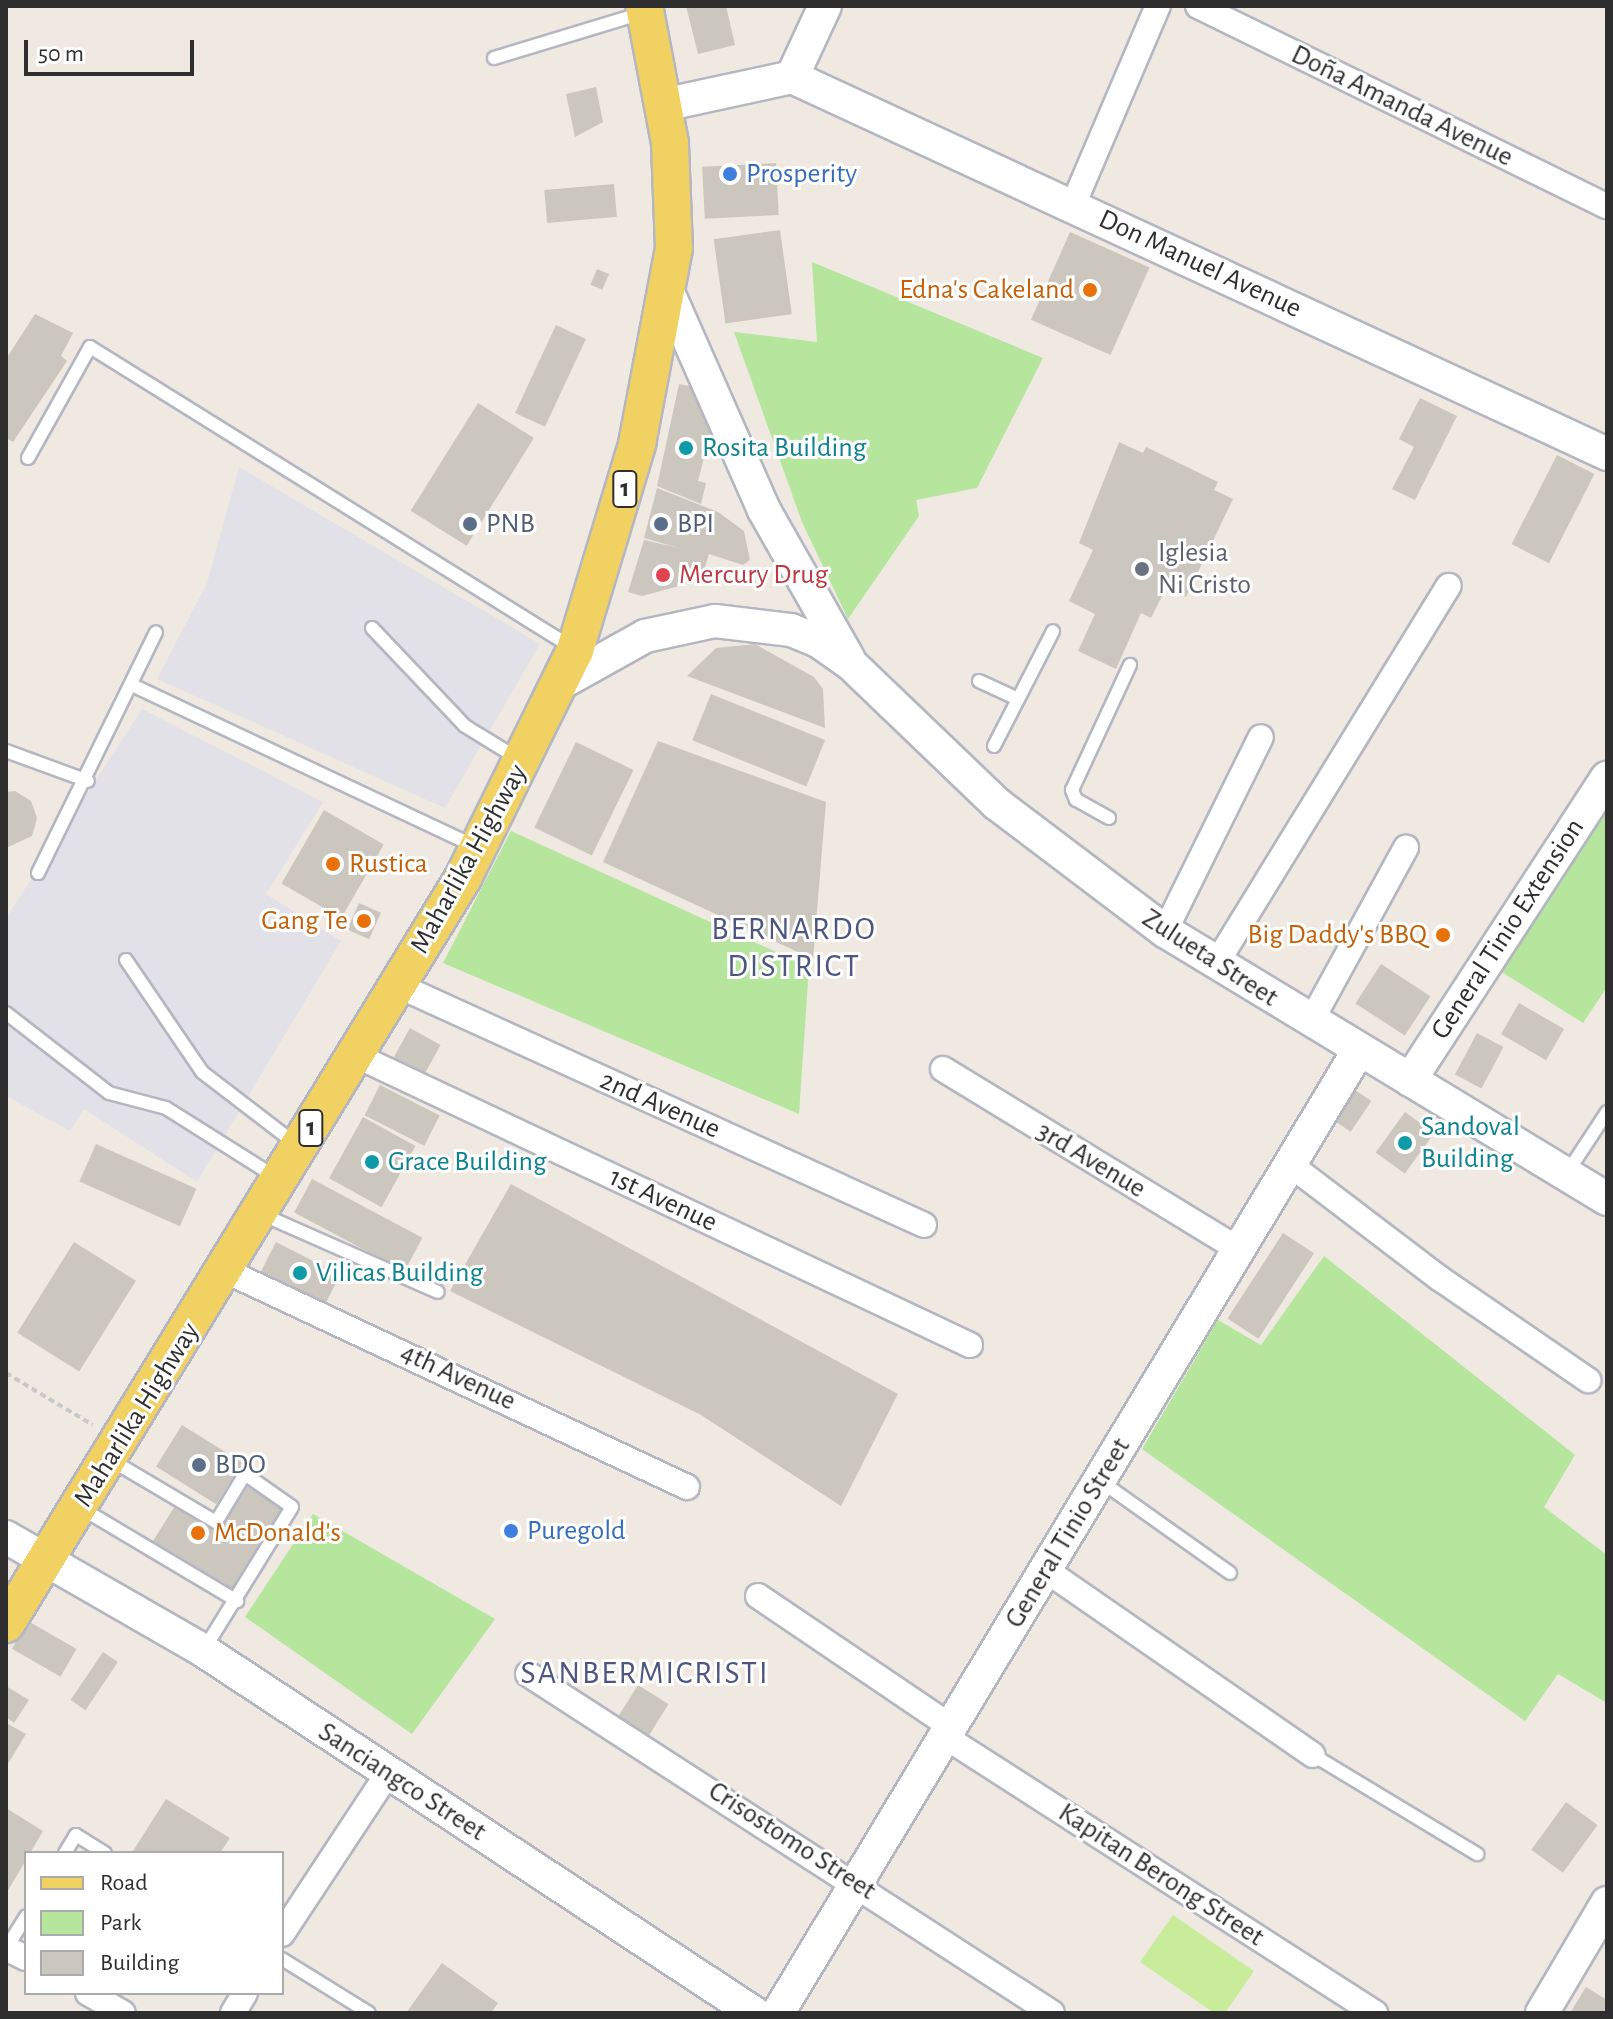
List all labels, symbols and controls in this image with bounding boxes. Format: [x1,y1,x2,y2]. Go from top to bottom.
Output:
scale bar [28,24,198,74]
street label: Doña Amanda Avenue [1286,38,1518,174]
text: 50 m [38,42,84,66]
place label: Prosperity [746,157,857,191]
marker: Prosperity [721,165,739,183]
street label: Don Manuel Avenue [1093,202,1307,326]
place label: Edna's Cakeland [899,273,1074,307]
marker: Edna's Cakeland [1081,281,1099,299]
place label: Rosita Building [702,431,866,465]
marker: Rosita Building [677,439,695,457]
road number: 1 [611,467,639,511]
place label: PNB [486,507,535,541]
place label: BPI [677,507,714,541]
marker: PNB [461,515,479,533]
marker: BPI [652,515,670,533]
place label: Iglesia Ni Cristo [1158,536,1251,602]
place label: Mercury Drug [679,558,828,592]
marker: Iglesia Ni Cristo [1133,560,1151,578]
marker: Mercury Drug [654,566,672,584]
street label: Maharlika Highway [403,759,535,959]
street label: General Tinio Extension [1424,812,1592,1046]
place label: Rustica [349,847,428,881]
marker: Rustica [324,855,342,873]
street label: Zulueta Street [1136,902,1284,1014]
place label: Gang Te [261,904,348,938]
district label: BERNARDO DISTRICT [711,911,877,986]
marker: Gang Te [355,912,373,930]
place label: Big Daddy's BBQ [1247,918,1427,952]
marker: Big Daddy's BBQ [1434,926,1452,944]
street label: 2nd Avenue [595,1064,725,1146]
road number: 1 [297,1106,325,1150]
place label: Sandoval Building [1421,1110,1520,1176]
street label: 3rd Avenue [1030,1114,1152,1206]
marker: Sandoval Building [1396,1134,1414,1152]
place label: Grace Building [388,1145,547,1179]
marker: Grace Building [363,1153,381,1171]
street label: 1st Avenue [604,1160,722,1240]
place label: Vilicas Building [316,1256,483,1290]
marker: Vilicas Building [291,1264,309,1282]
street label: Maharlika Highway [67,1317,207,1513]
street label: 4th Avenue [395,1336,521,1418]
street label: General Tinio Street [998,1432,1138,1634]
place label: BDO [215,1448,266,1482]
marker: BDO [190,1456,208,1474]
place label: Puregold [527,1514,626,1548]
place label: McDonald's [214,1516,341,1550]
marker: Puregold [502,1522,520,1540]
marker: McDonald's [189,1524,207,1542]
district label: SANBERMICRISTI [521,1654,769,1692]
street label: Sanciangco Street [312,1715,492,1849]
street label: Crisostomo Street [702,1774,882,1908]
street label: Kapitan Berong Street [1052,1796,1270,1954]
legend [24,1851,284,1995]
text: Road [100,1871,148,1895]
text: Park [100,1911,141,1935]
text: Building [100,1951,179,1975]

